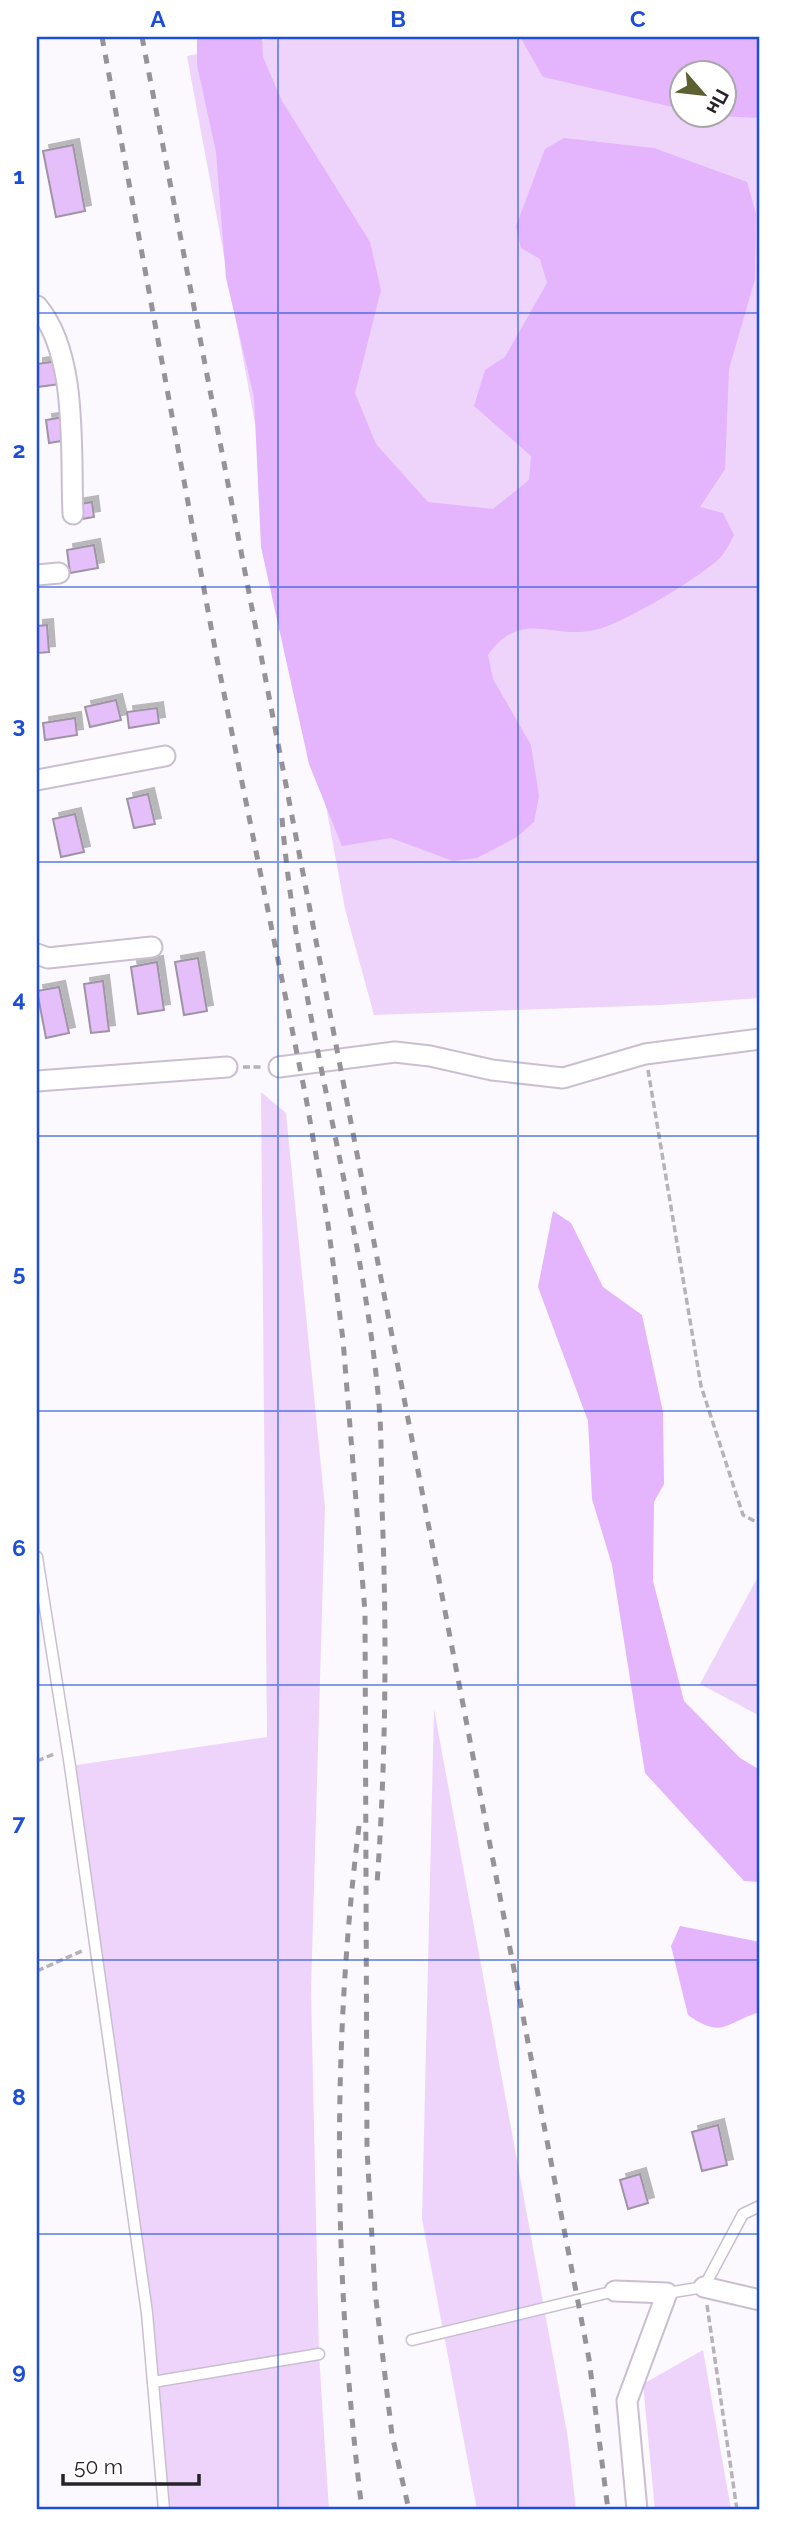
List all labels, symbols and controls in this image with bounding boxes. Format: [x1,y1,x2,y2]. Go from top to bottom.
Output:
text: A [150,5,166,32]
text: B [390,5,406,32]
text: C [630,5,646,32]
north arrow [668,60,738,130]
text: Пн [702,86,734,118]
text: 1 [13,162,25,189]
text: 2 [13,436,25,463]
text: 3 [13,711,25,738]
text: 4 [12,985,26,1012]
text: 5 [13,1259,26,1286]
text: 6 [12,1534,26,1561]
text: 7 [13,1808,26,1835]
text: 8 [12,2083,26,2110]
text: 9 [12,2357,26,2384]
scale bar [63,2442,200,2486]
text: 50 m [74,2454,123,2479]

